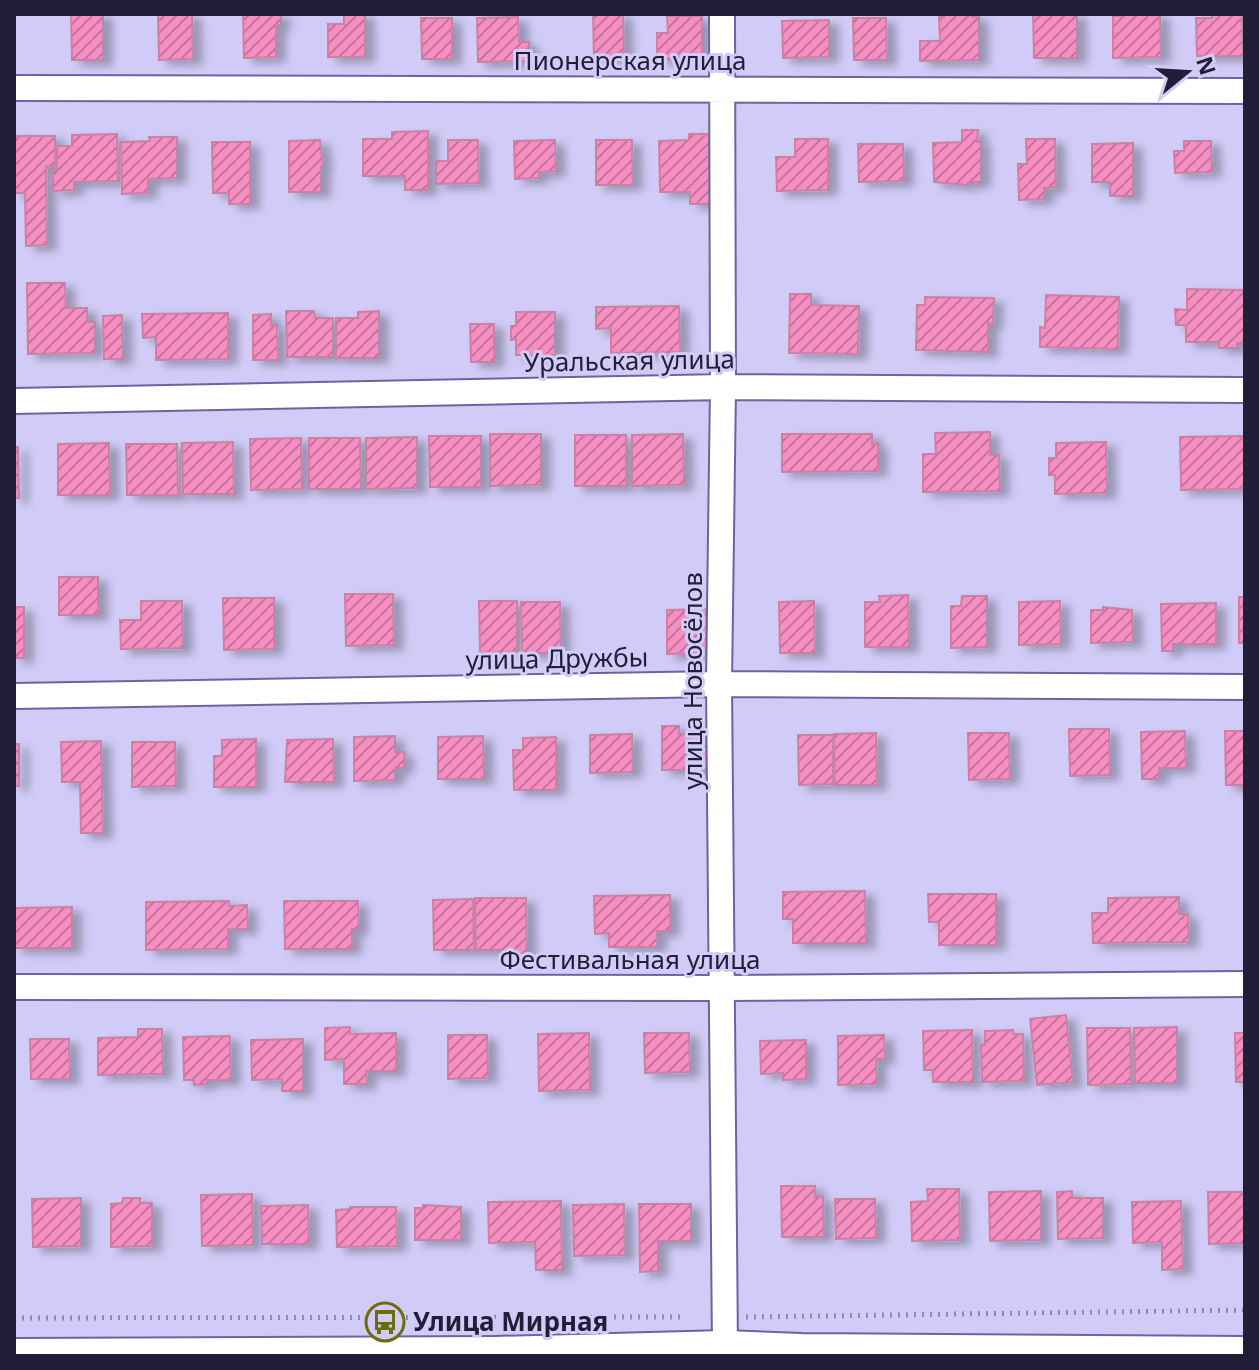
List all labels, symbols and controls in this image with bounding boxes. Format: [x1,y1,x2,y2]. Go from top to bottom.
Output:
north arrow [1147,32,1227,112]
street label: Пионерская улица [514,42,746,78]
text: N [1190,52,1224,79]
street label: Уральская улица [523,340,735,380]
street label: улица Новосёлов [674,572,710,790]
street label: улица Дружбы [465,638,649,678]
street label: Фестивальная улица [499,941,761,977]
bus stop icon: Улица Мирная [364,1301,406,1343]
place label: Улица Мирная [413,1303,608,1339]

